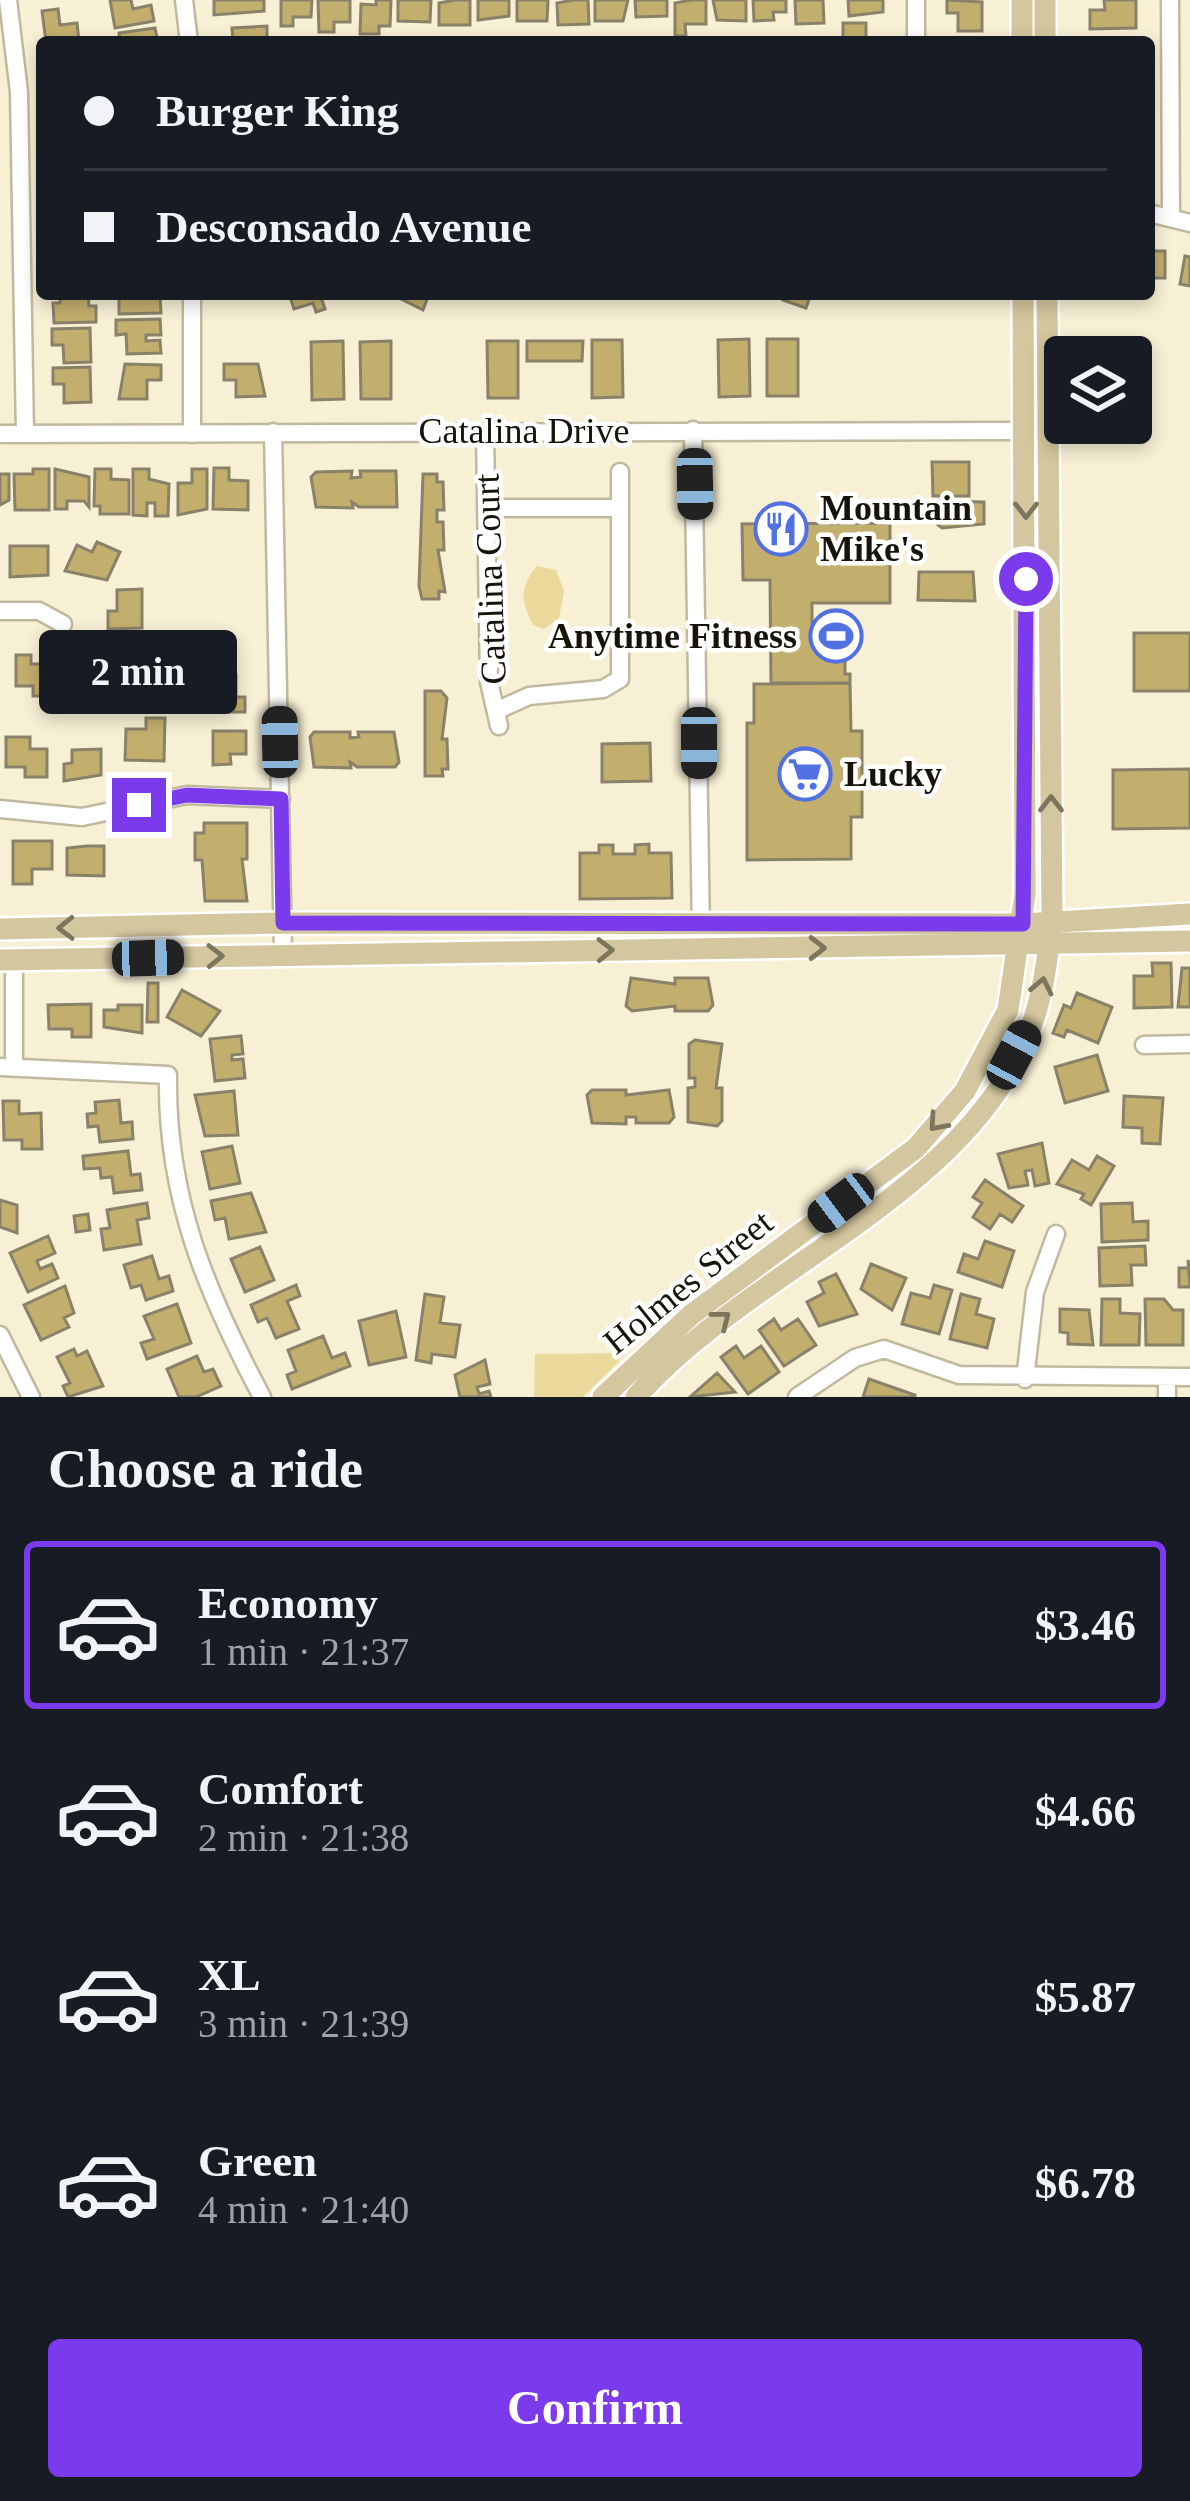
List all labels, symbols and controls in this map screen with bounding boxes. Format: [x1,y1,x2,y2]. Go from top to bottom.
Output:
text: Burger King [156,86,399,136]
text: Desconsado Avenue [156,202,531,252]
map controls [1044,336,1152,444]
button: layers [1044,336,1152,444]
street label: Catalina Drive [419,411,629,451]
car [676,448,714,520]
street label: Catalina Court [466,473,514,685]
place label: Mountain Mike's [820,488,972,569]
restaurant icon: Mountain Mike's [753,501,809,557]
one-way arrow [1012,501,1038,520]
route start [999,552,1053,606]
sports icon: Anytime Fitness [808,608,864,664]
place label: Anytime Fitness [548,616,797,656]
callout: 2 min [40,631,238,715]
text: 2 min [91,650,185,693]
car [261,706,299,778]
car [681,707,717,779]
supermarket icon: Lucky [777,746,833,802]
place label: Lucky [844,754,942,794]
route end [112,778,166,832]
one-way arrow [1038,794,1064,812]
one-way arrow [56,914,75,940]
one-way arrow [808,936,827,962]
one-way arrow [596,938,615,964]
car [111,939,185,977]
one-way arrow [207,943,225,969]
one-way arrow [1028,976,1053,996]
car [981,1015,1047,1095]
one-way arrow [930,1110,951,1131]
car [801,1167,881,1239]
street label: Holmes Street [596,1202,780,1362]
one-way arrow [709,1312,731,1333]
text: Choose a ride [48,1439,363,1499]
icon: car [54,1571,162,1679]
text: Economy [198,1578,378,1628]
text: $3.46 [1035,1600,1136,1650]
text: 1 min · 21:37 [198,1630,409,1673]
icon: car [54,1757,162,1865]
text: Comfort [198,1764,363,1814]
text: $4.66 [1035,1786,1136,1836]
text: 2 min · 21:38 [198,1816,409,1859]
icon: car [54,1943,162,2051]
text: XL [198,1950,261,2000]
text: $5.87 [1035,1972,1136,2022]
text: 3 min · 21:39 [198,2002,409,2045]
icon: car [54,2129,162,2237]
text: Green [198,2136,317,2186]
text: $6.78 [1035,2158,1136,2208]
text: 4 min · 21:40 [198,2188,409,2231]
button: Confirm [48,2339,1142,2477]

